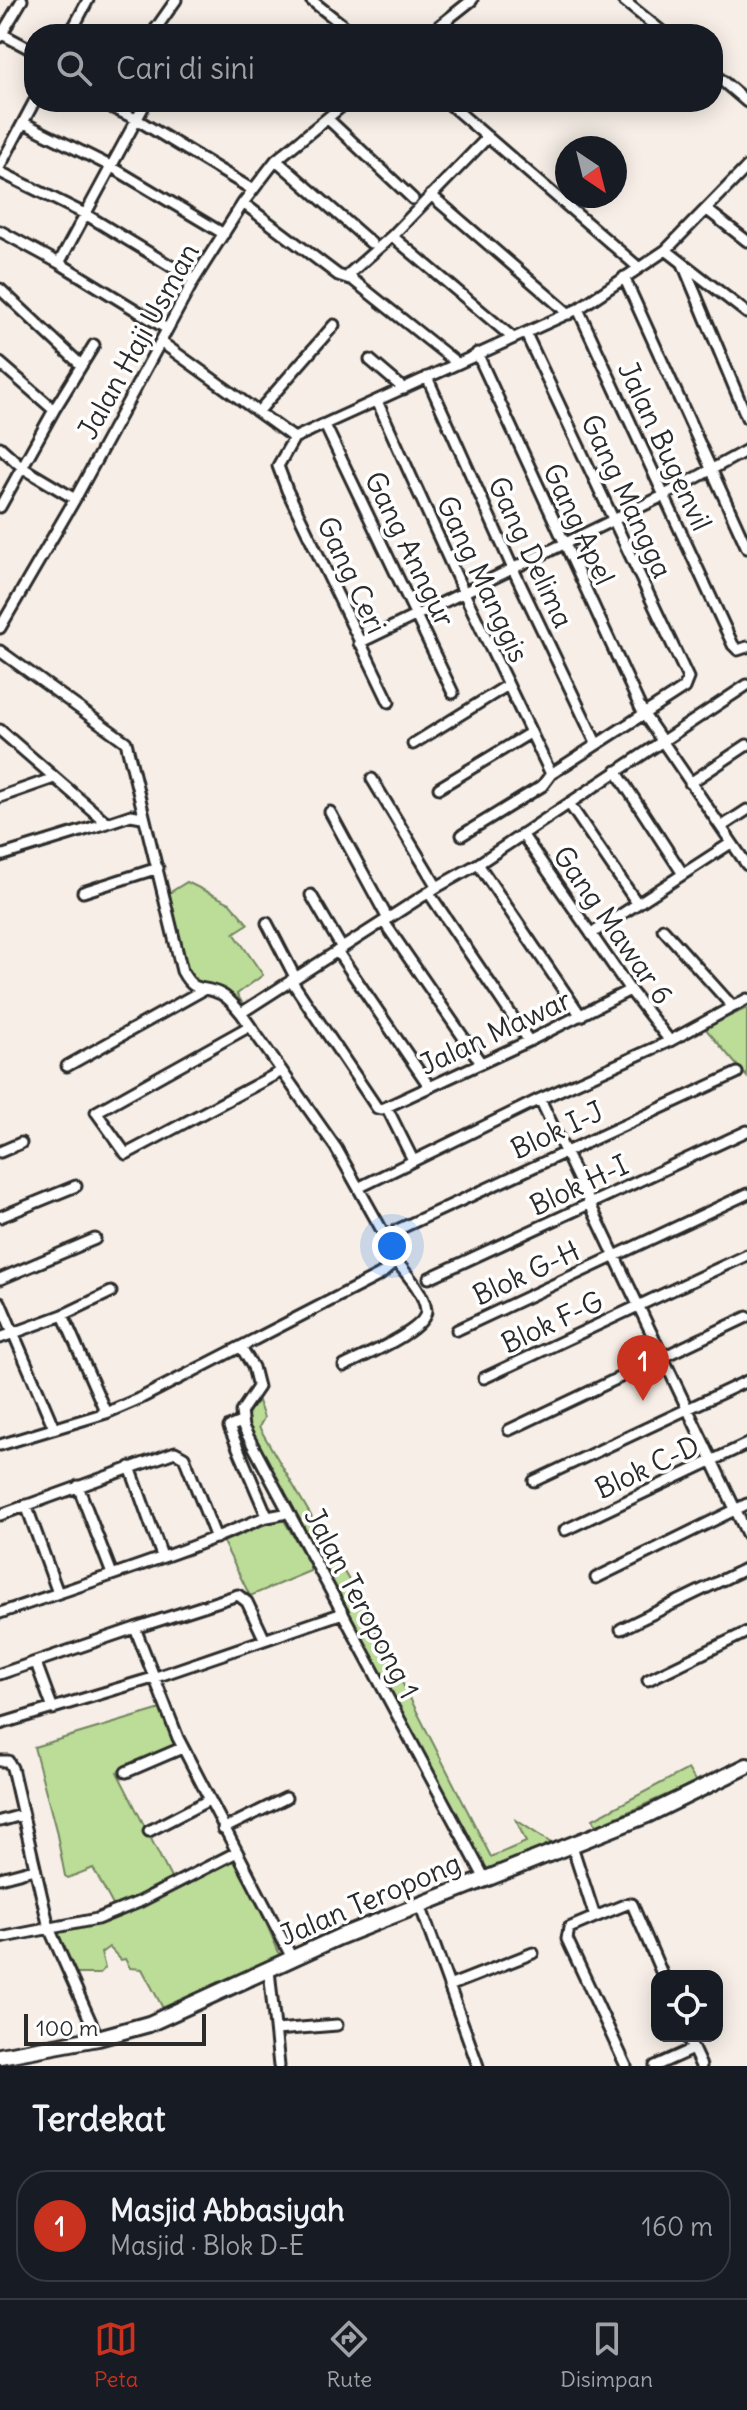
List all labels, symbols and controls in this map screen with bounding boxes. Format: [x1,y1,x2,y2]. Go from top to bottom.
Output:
search box [24,24,723,112]
icon: search [52,46,96,90]
text: Cari di sini [116,49,255,87]
north arrow [555,136,627,208]
street label: Jalan Haji Usman [69,237,207,445]
street label: Jalan Bugenvil [610,356,720,536]
street label: Gang Mangga [573,408,681,584]
street label: Gang Apel [535,457,623,591]
street label: Gang Anngur [357,465,463,633]
street label: Gang Delima [480,471,582,633]
street label: Gang Manggis [429,490,537,668]
street label: Gang Ceri [309,511,395,639]
street label: Gang Mawar 6 [545,839,681,1011]
street label: Jalan Mawar [413,981,577,1083]
street label: Blok I-J [505,1093,609,1167]
street label: Blok H-I [524,1147,634,1223]
your location [372,1226,412,1266]
street label: Blok G-H [467,1233,585,1313]
street label: Blok F-G [495,1283,609,1361]
pin: 1 [617,1335,669,1401]
street label: Blok C-D [589,1427,705,1507]
street label: Jalan Teropong 1 [297,1501,427,1705]
street label: Jalan Teropong [274,1845,466,1953]
map controls [651,1970,723,2042]
button: locate [651,1970,723,2042]
scale bar [24,2010,206,2046]
text: 100 m [36,2014,98,2042]
text: Terdekat [32,2097,165,2140]
text: Masjid Abbasiyah [110,2191,344,2229]
text: 1 [55,2210,65,2243]
text: 160 m [642,2210,713,2243]
text: Masjid · Blok D-E [110,2229,304,2262]
tab: Peta [94,2317,138,2393]
tab: Rute [326,2317,372,2393]
tab: Disimpan [560,2317,653,2393]

